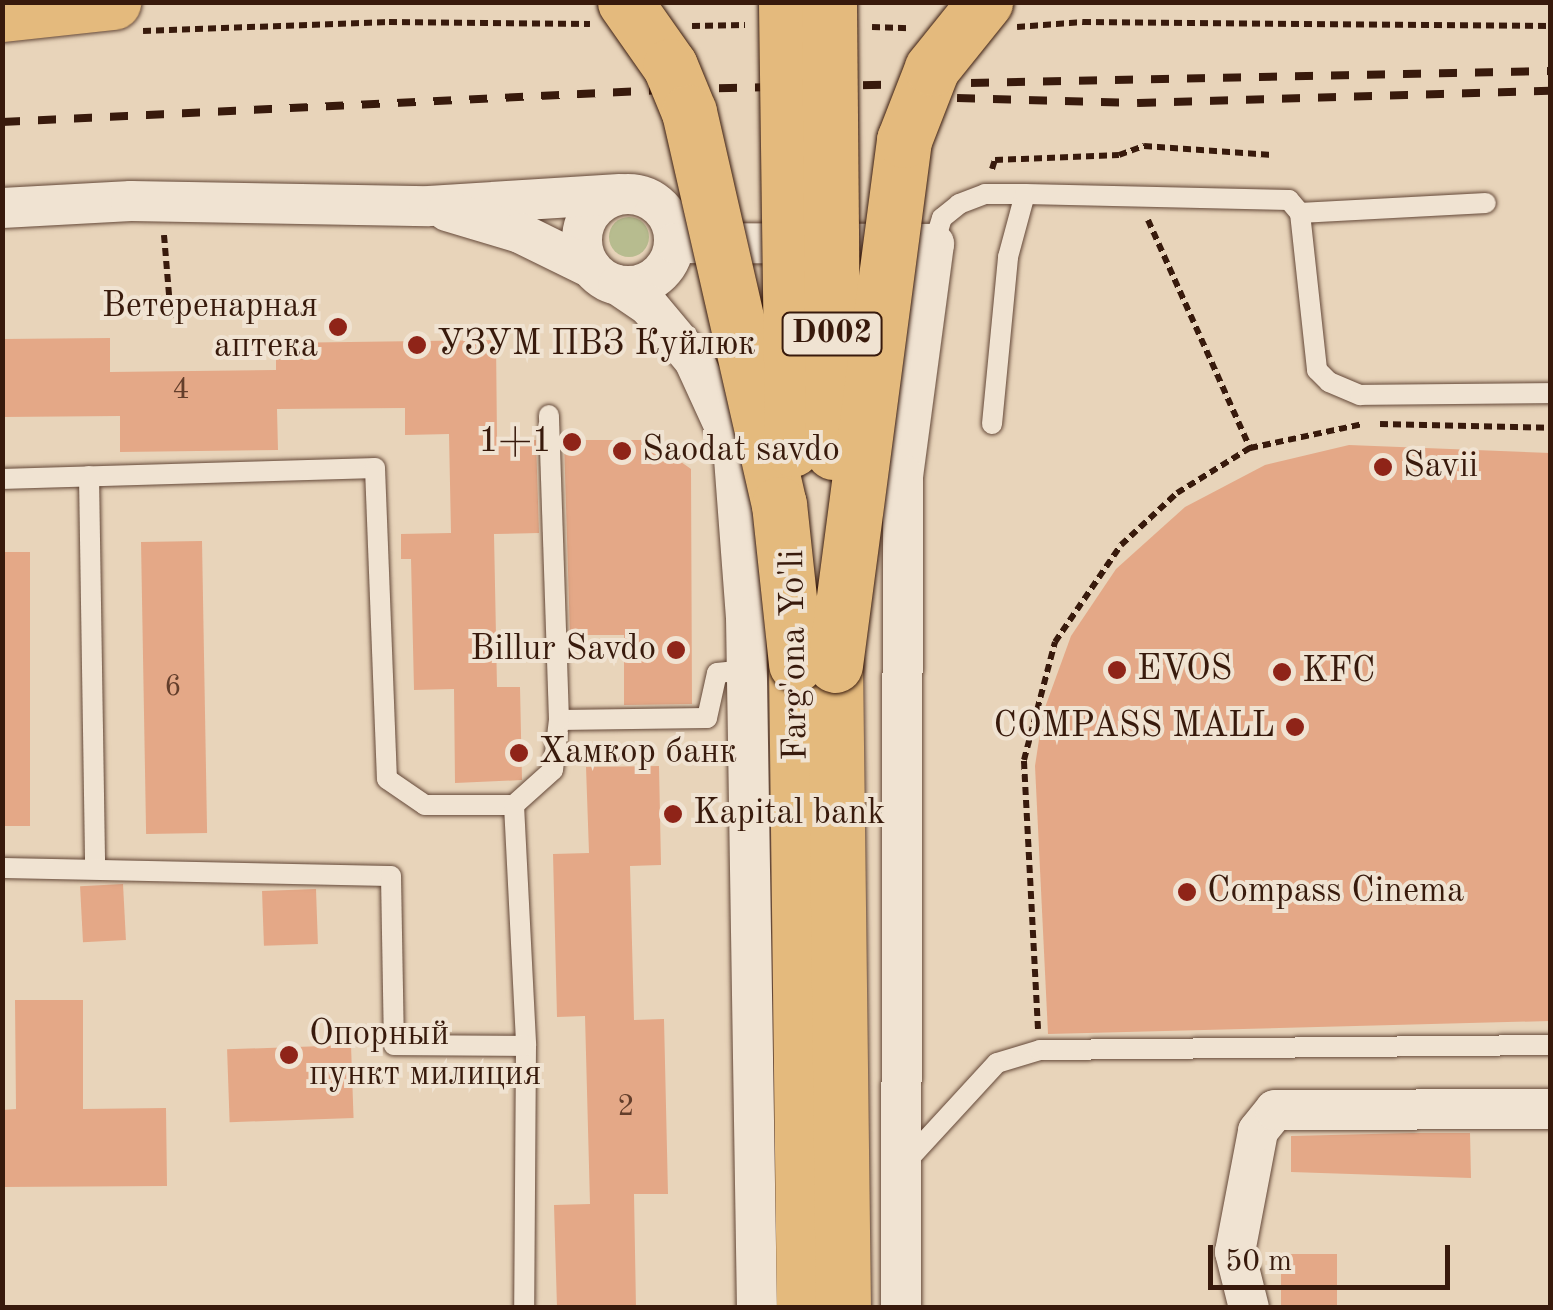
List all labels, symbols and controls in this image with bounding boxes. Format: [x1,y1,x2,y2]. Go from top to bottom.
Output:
place label: Ветеренарная аптека [102,286,318,368]
road number: D002 [780,307,884,361]
marker: Ветеренарная аптека [327,316,349,338]
place label: УЗУМ ПВЗ Куйлюк [437,324,756,366]
marker: УЗУМ ПВЗ Куйлюк [406,334,428,356]
house number: 4 [172,372,190,408]
place label: 1+1 [479,421,552,463]
place label: Saodat savdo [642,430,840,472]
marker: 1+1 [561,431,583,453]
marker: Saodat savdo [611,440,633,462]
place label: Savii [1403,446,1478,488]
marker: Savii [1372,456,1394,478]
street label: Farg'ona Yo'li [772,549,818,761]
place label: Billur Savdo [470,629,656,671]
marker: Billur Savdo [665,639,687,661]
place label: EVOS [1137,649,1232,691]
place label: KFC [1302,651,1376,693]
marker: EVOS [1106,659,1128,681]
marker: KFC [1271,661,1293,683]
house number: 6 [164,669,182,705]
place label: COMPASS MALL [994,706,1275,748]
marker: COMPASS MALL [1284,716,1306,738]
place label: Хамкор банк [539,732,737,774]
marker: Хамкор банк [508,742,530,764]
place label: Kapital bank [693,793,885,835]
marker: Kapital bank [662,803,684,825]
place label: Compass Cinema [1207,871,1464,913]
marker: Compass Cinema [1176,881,1198,903]
place label: Опорный пункт милиция [309,1014,541,1096]
marker: Опорный пункт милиция [278,1044,300,1066]
house number: 2 [617,1089,635,1125]
scale bar [1213,1225,1456,1287]
text: 50 m [1225,1247,1292,1277]

